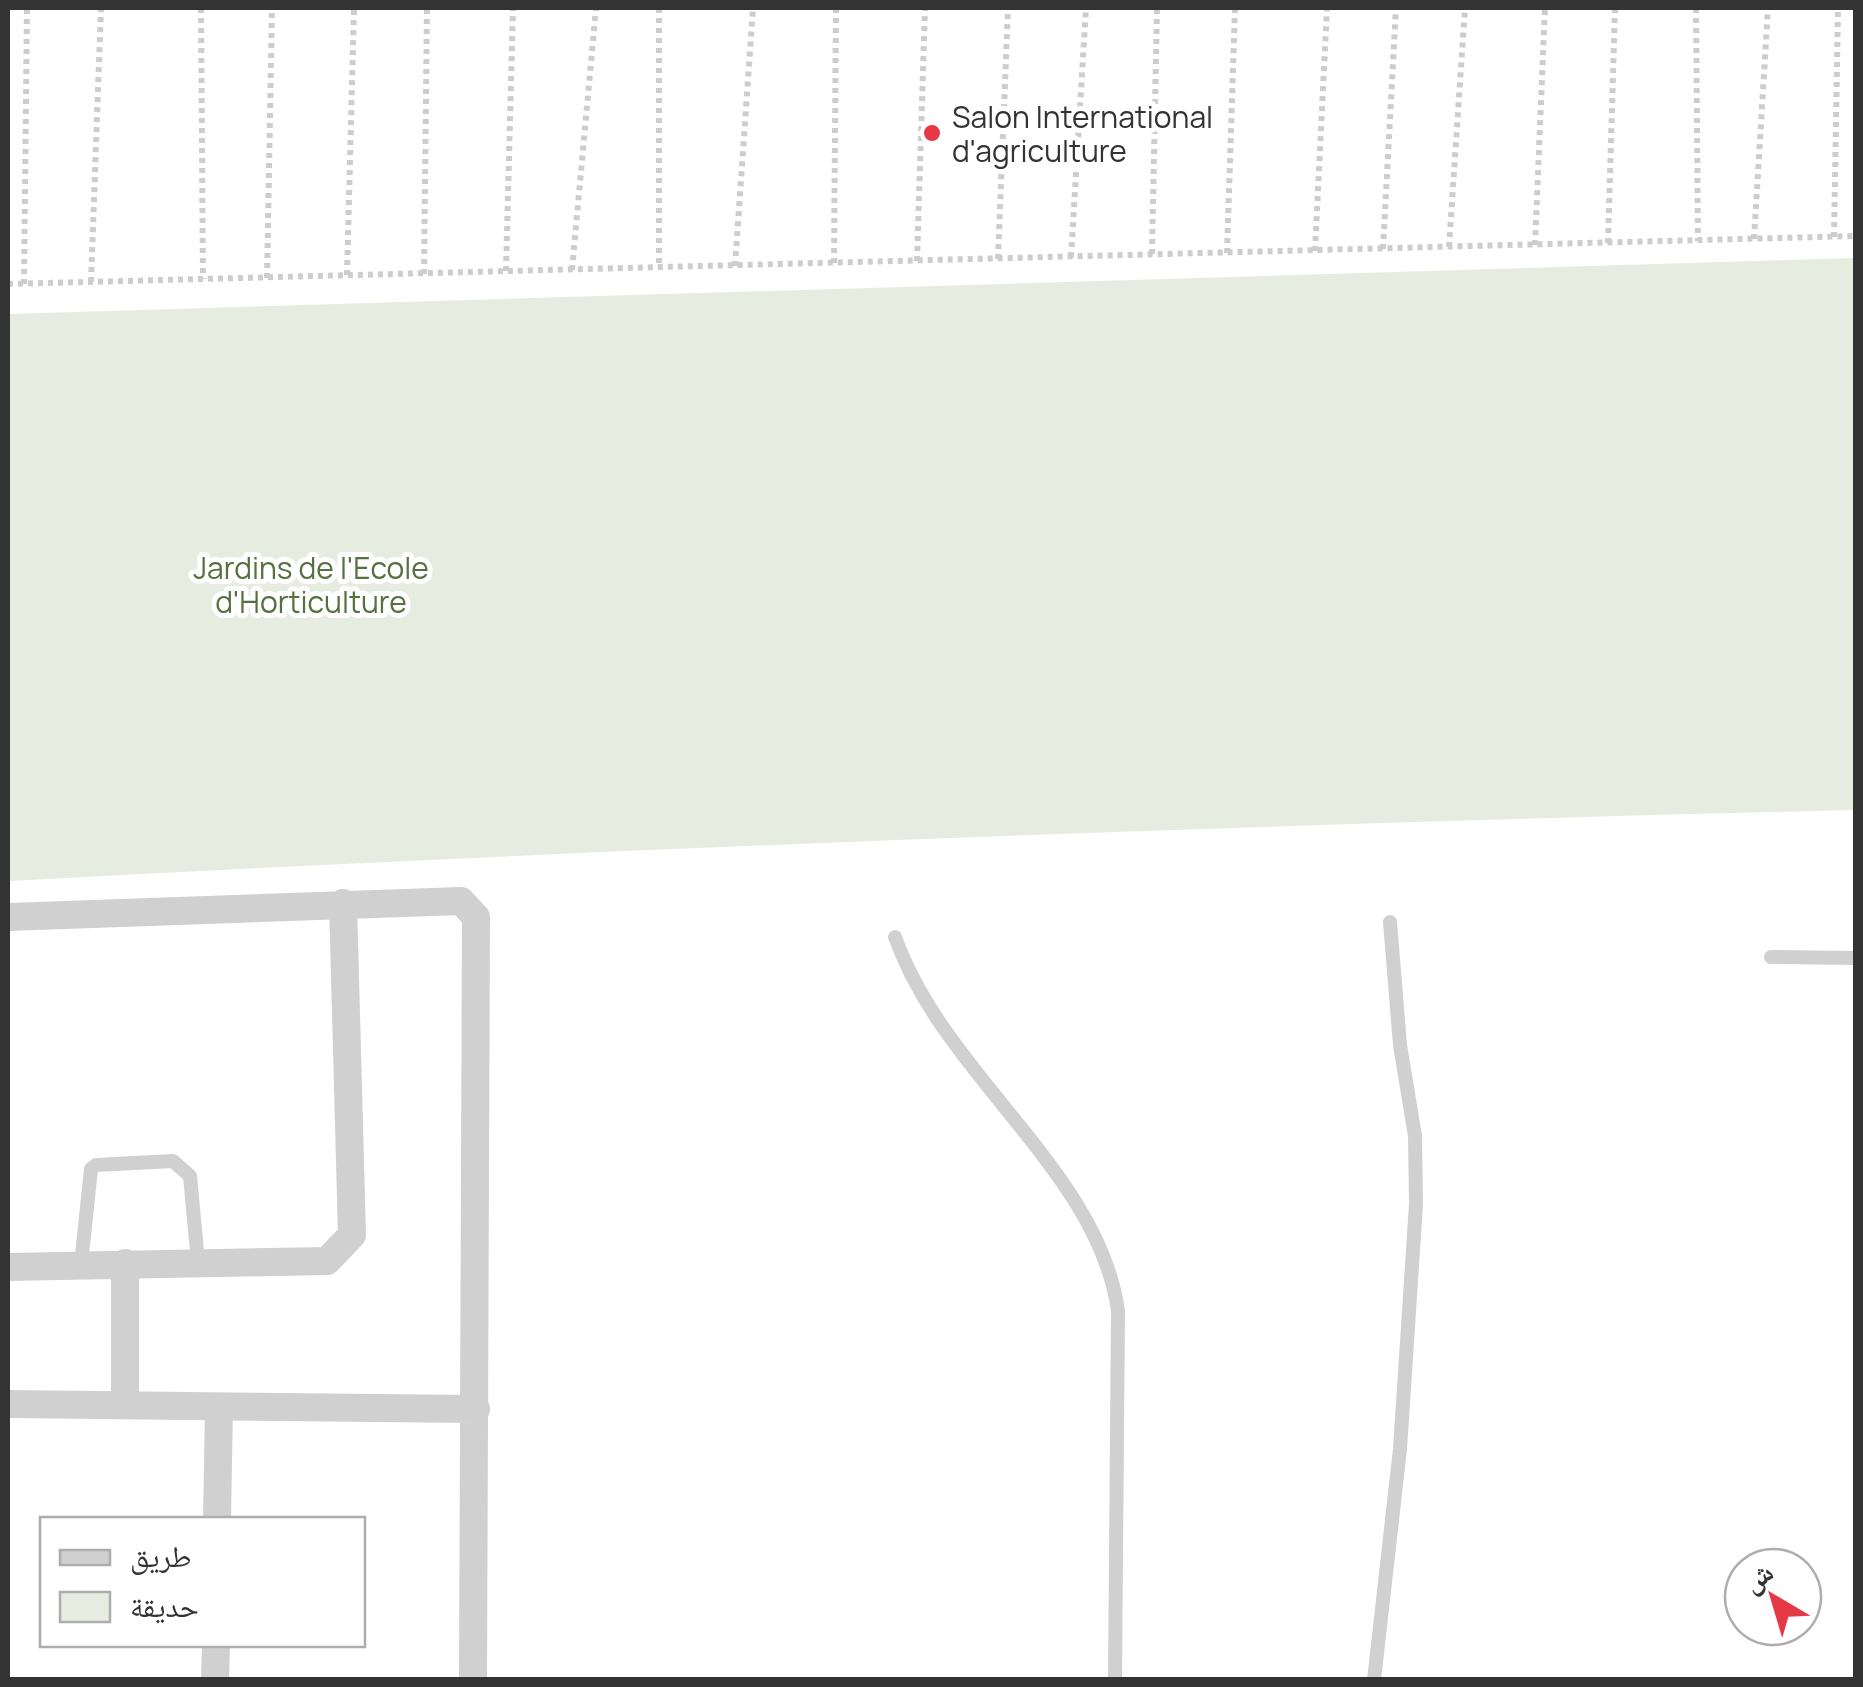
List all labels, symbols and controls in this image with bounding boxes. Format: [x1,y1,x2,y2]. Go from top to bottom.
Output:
place label: Salon International d'agriculture [952,96,1213,171]
marker: Salon International d'agriculture [921,122,943,144]
park label: Jardins de I'Ecole d'Horticulture [193,547,429,622]
legend [40,1517,365,1647]
text: طريق [130,1535,191,1576]
north arrow [1723,1547,1823,1647]
text: ش [1734,1552,1780,1601]
text: حديقة [130,1585,199,1626]

